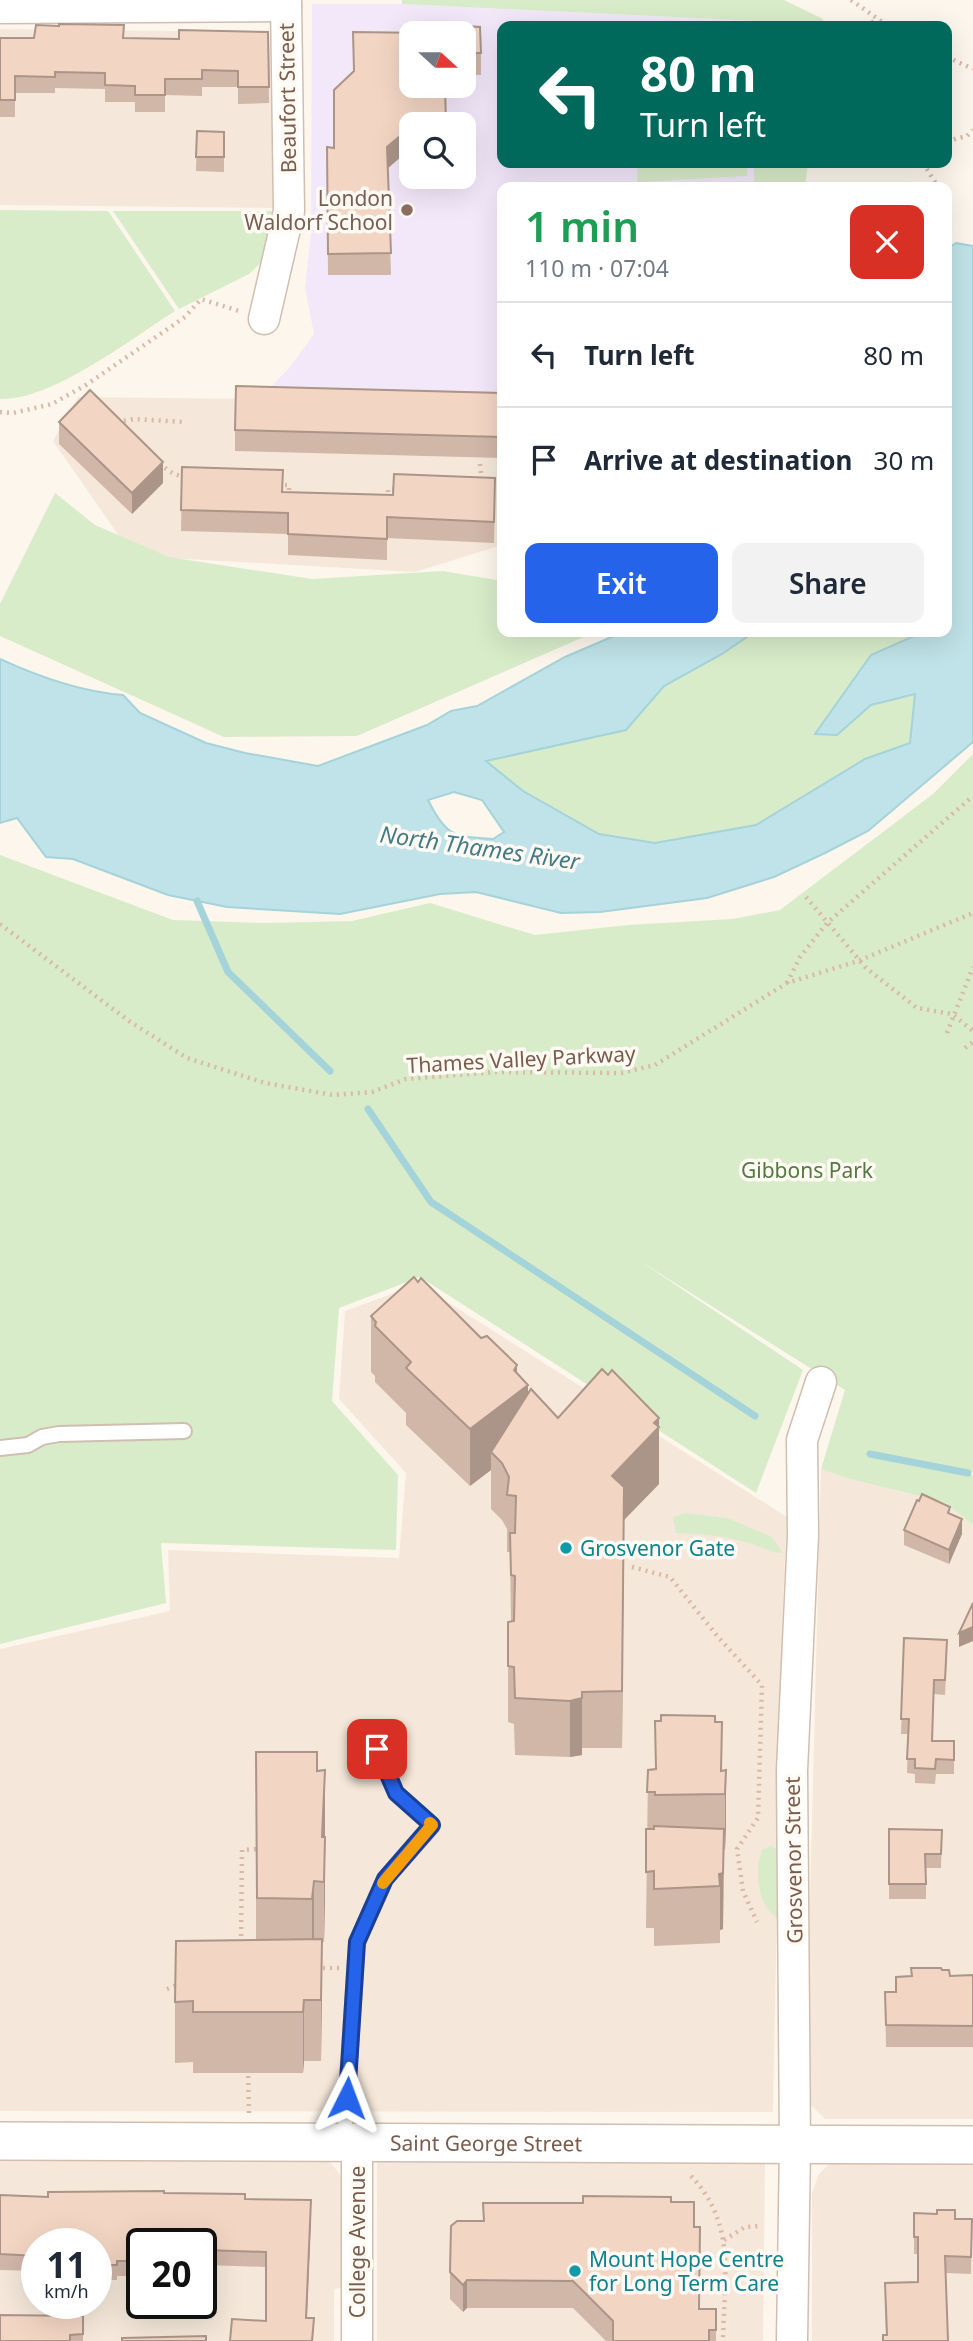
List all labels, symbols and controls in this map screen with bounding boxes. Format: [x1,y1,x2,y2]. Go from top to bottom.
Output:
north arrow [399,21,476,98]
map controls [399,21,476,189]
street label: Beaufort Street [272,22,302,173]
text: 80 m [640,40,757,106]
icon: left [525,49,616,140]
text: Turn left [640,103,766,146]
button: search [399,112,476,189]
place label: London Waldorf School [244,184,393,236]
text: 1 min [525,197,639,254]
marker: London Waldorf School [399,202,415,218]
button: close [850,205,924,279]
text: 110 m · 07:04 [525,252,669,284]
icon: left [525,336,563,374]
text: Turn left [584,337,695,373]
text: 80 m [863,337,924,373]
icon: arrive [525,441,563,479]
text: Arrive at destination [584,442,853,478]
text: 30 m [874,442,934,478]
button: Exit [525,543,718,623]
button: Share [732,543,924,623]
water label: North Thames River [378,817,583,877]
street label: Thames Valley Parkway [406,1039,636,1079]
park label: Gibbons Park [741,1156,874,1184]
place label: Grosvenor Gate [580,1534,735,1562]
marker: Grosvenor Gate [558,1540,574,1556]
pin [347,1719,407,1779]
icon: arrive [358,1730,396,1768]
street label: Grosvenor Street [778,1776,808,1944]
position arrow [310,2061,384,2135]
street label: Saint George Street [390,2129,582,2157]
street label: College Avenue [343,2166,371,2318]
speed limit sign: 20 [126,2228,217,2319]
text: 11 [46,2241,87,2288]
place label: Mount Hope Centre for Long Term Care [589,2245,784,2297]
marker: Mount Hope Centre for Long Term Care [567,2263,583,2279]
text: km/h [44,2279,89,2303]

